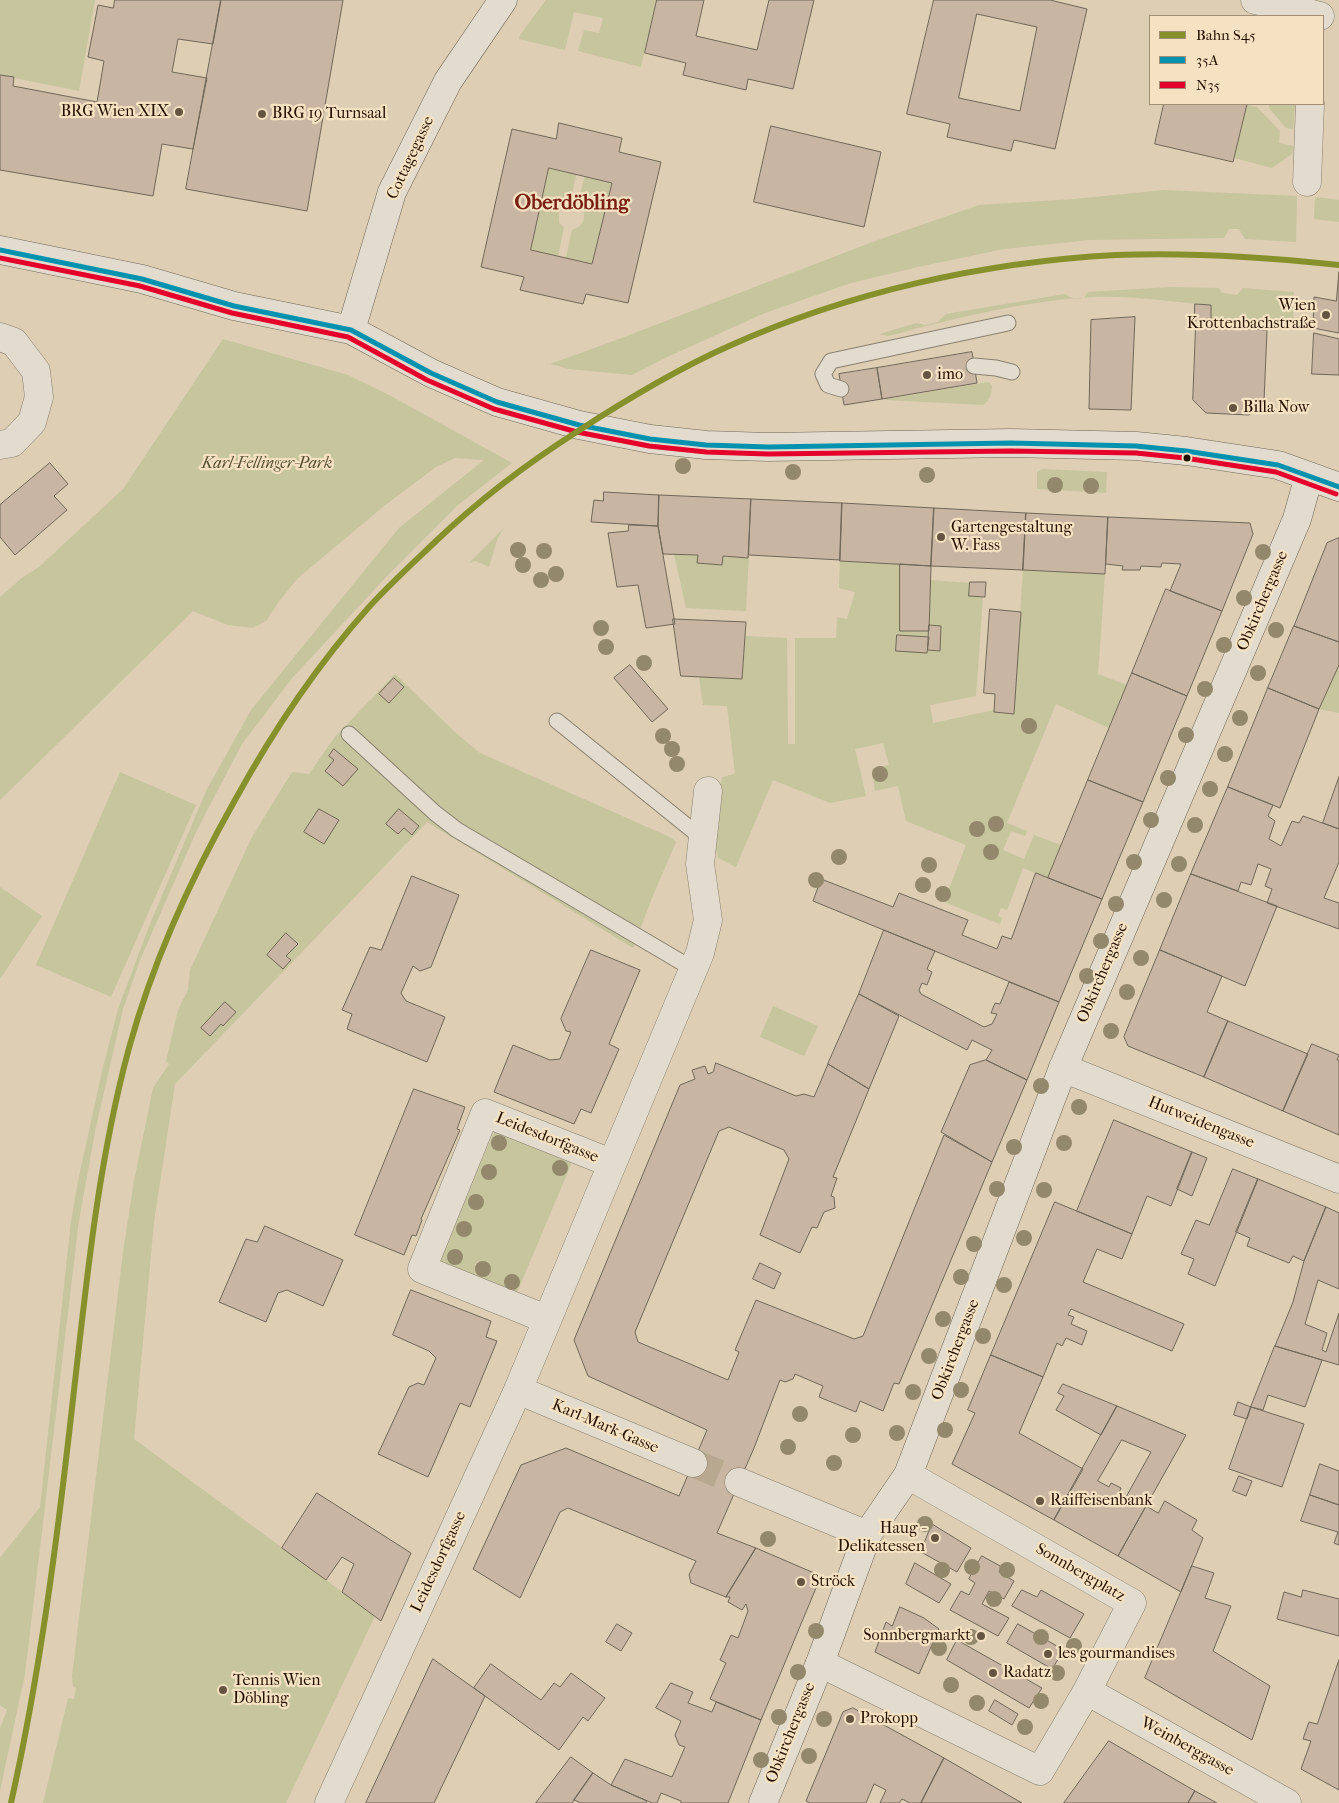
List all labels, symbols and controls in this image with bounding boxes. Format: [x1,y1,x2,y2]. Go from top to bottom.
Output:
legend [1149,15,1324,105]
text: Bahn S45 [1196,26,1256,44]
text: 35A [1196,51,1218,69]
text: N35 [1196,76,1220,94]
place label: BRG Wien XIX [61,102,169,122]
place label: BRG 19 Turnsaal [272,104,386,124]
marker: BRG Wien XIX [173,106,185,118]
marker: BRG 19 Turnsaal [256,108,268,120]
street label: Cottagegasse [383,113,439,203]
district label: Oberdöbling [515,191,629,217]
place label: Wien Krottenbachstraße [1187,296,1316,334]
marker: Wien Krottenbachstraße [1320,309,1332,321]
place label: imo [937,365,963,385]
marker: imo [921,369,933,381]
place label: Billa Now [1243,398,1309,418]
marker: Billa Now [1227,402,1239,414]
unlabelled marker [1182,453,1192,463]
park label: Karl-Fellinger-Park [202,454,332,474]
place label: Gartengestaltung W. Fass [951,518,1072,556]
marker: Gartengestaltung W. Fass [935,531,947,543]
street label: Obkirchergasse [1233,548,1293,654]
street label: Obkirchergasse [1073,920,1133,1026]
street label: Hutweidengasse [1145,1093,1257,1153]
street label: Leidesdorfgasse [493,1109,601,1167]
street label: Obkirchergasse [928,1297,984,1403]
street label: Karl-Mark-Gasse [549,1396,661,1458]
place label: Raiffeisenbank [1050,1491,1152,1511]
marker: Raiffeisenbank [1034,1495,1046,1507]
street label: Leidesdorfgasse [407,1508,471,1616]
place label: Haug - Delikatessen [838,1519,925,1557]
marker: Haug - Delikatessen [929,1532,941,1544]
street label: Sonnbergplatz [1032,1540,1128,1606]
place label: Ströck [811,1572,855,1592]
marker: Ströck [795,1576,807,1588]
place label: Sonnbergmarkt [863,1626,971,1646]
marker: Sonnbergmarkt [975,1630,987,1642]
place label: les gourmandises [1058,1644,1175,1664]
marker: les gourmandises [1042,1648,1054,1660]
place label: Radatz [1003,1663,1051,1683]
marker: Radatz [987,1667,999,1679]
place label: Tennis Wien Döbling [233,1671,320,1709]
street label: Obkirchergasse [762,1680,820,1786]
marker: Tennis Wien Döbling [217,1684,229,1696]
place label: Prokopp [860,1709,918,1729]
marker: Prokopp [844,1713,856,1725]
street label: Weinberggasse [1137,1713,1237,1781]

